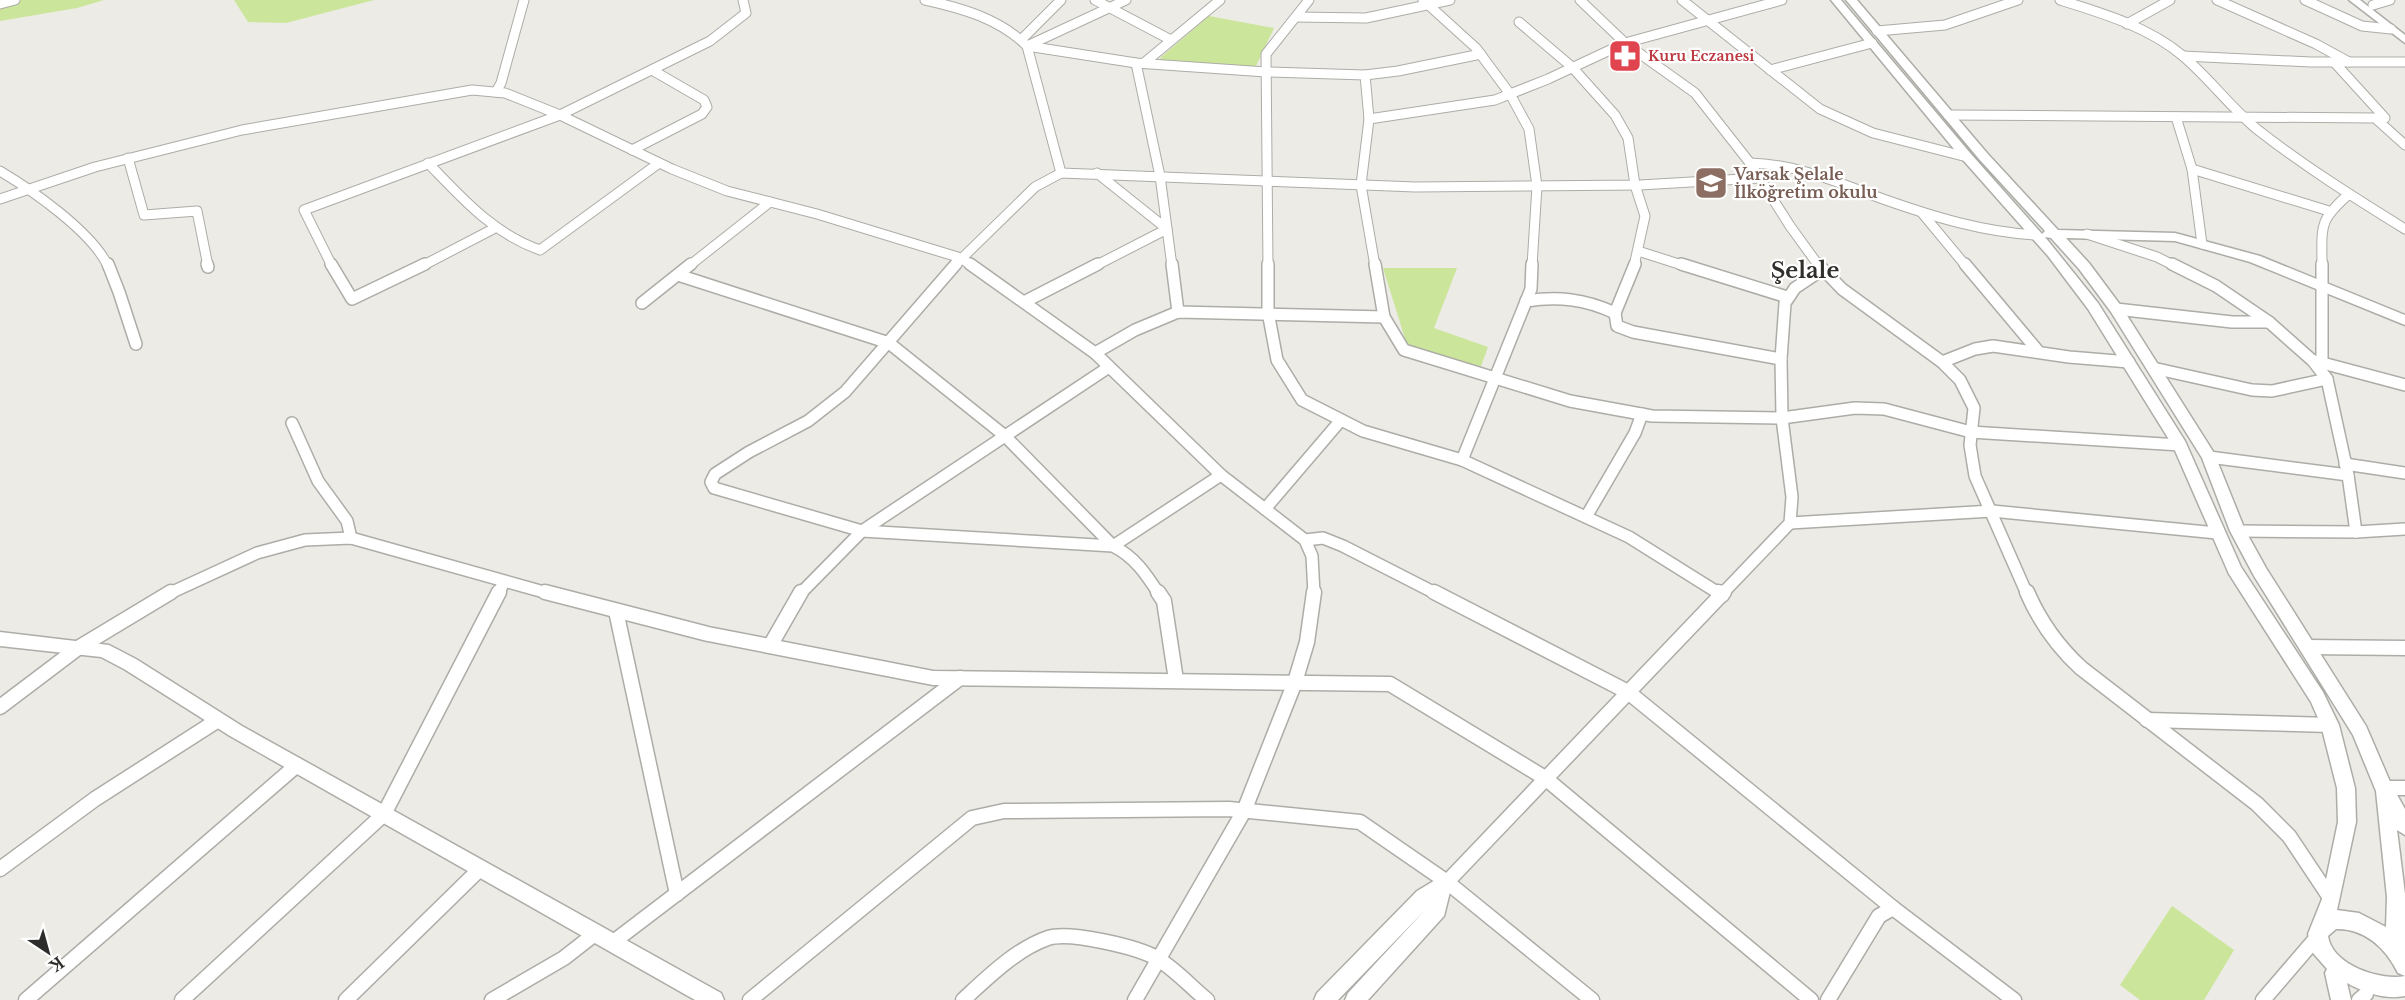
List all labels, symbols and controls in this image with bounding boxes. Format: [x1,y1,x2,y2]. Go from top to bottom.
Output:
pharmacy icon: Kuru Eczanesi [1607,38,1643,74]
place label: Kuru Eczanesi [1648,47,1754,65]
place label: Varsak Şelale İlköğretim okulu [1733,164,1878,202]
school or university icon: Varsak Şelale İlköğretim okulu [1693,165,1729,201]
district label: Şelale [1771,257,1839,284]
north arrow [18,922,78,982]
text: K [45,952,68,977]

